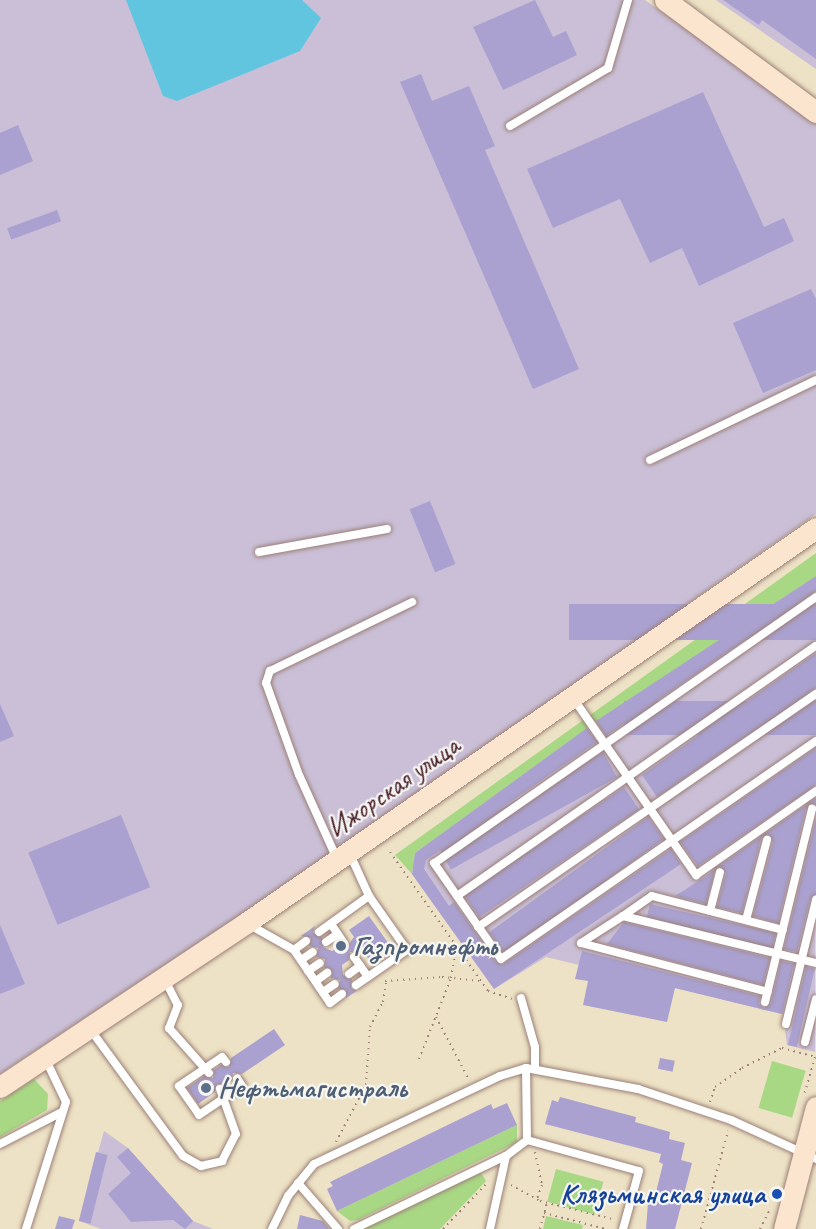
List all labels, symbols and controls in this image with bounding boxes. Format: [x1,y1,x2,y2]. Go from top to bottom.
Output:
street label: Ижорская улица [320,729,466,845]
place label: Газпромнефть [353,929,497,963]
marker: Газпромнефть [334,939,348,953]
place label: Нефтьмагистраль [218,1071,407,1105]
marker: Нефтьмагистраль [199,1081,213,1095]
place label: Клязьминская улица [559,1177,765,1211]
marker: Клязьминская улица [770,1187,784,1201]

